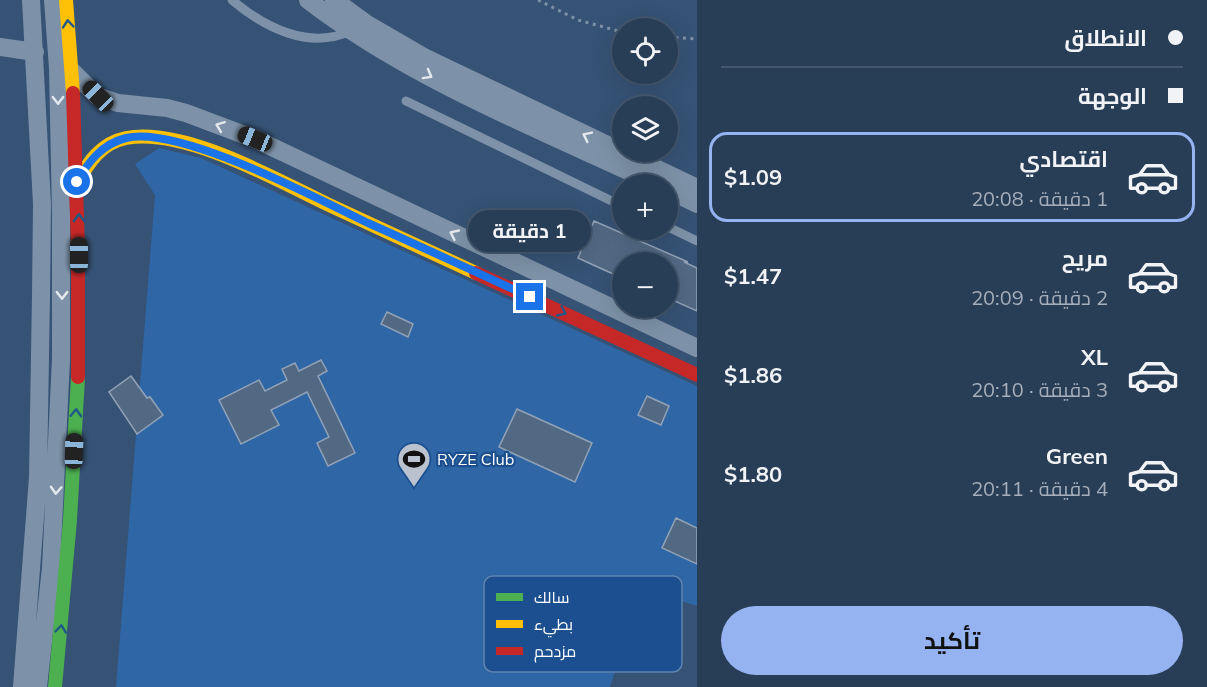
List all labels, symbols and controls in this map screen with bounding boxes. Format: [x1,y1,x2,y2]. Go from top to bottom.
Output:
map controls [612,18,678,318]
button: locate [612,18,678,84]
one-way arrow [62,19,75,28]
text: الانطلاق [1064,24,1147,52]
one-way arrow [422,68,433,79]
car [79,77,117,115]
text: الوجهة [1078,82,1147,110]
one-way arrow [52,96,65,105]
button: layers [612,96,678,162]
one-way arrow [215,120,226,133]
car [235,124,275,154]
one-way arrow [583,132,594,143]
text: اقتصادي [1019,145,1108,173]
icon: car [1126,150,1180,204]
text: $1.09 [724,163,782,191]
route start [63,168,90,195]
button: + [612,174,678,240]
text: 1 دقيقة · 20:08 [971,186,1108,211]
callout: 1 دقيقة [468,210,592,252]
one-way arrow [72,214,85,223]
text: 1 دقيقة [492,218,567,243]
one-way arrow [449,230,460,242]
car [70,237,88,273]
text: مريح [1062,244,1108,272]
icon: car [1126,249,1180,303]
button: − [612,252,678,318]
text: $1.47 [724,262,782,290]
route end [516,283,543,310]
text: 2 دقيقة · 20:09 [971,285,1108,310]
one-way arrow [56,291,68,300]
one-way arrow [555,304,566,316]
text: XL [1081,343,1108,371]
icon: car [1126,348,1180,402]
text: $1.86 [724,361,782,389]
text: 3 دقيقة · 20:10 [971,377,1108,402]
one-way arrow [69,409,82,418]
car [64,433,84,469]
sports icon: RYZE Club [396,441,432,488]
text: Green [1046,442,1108,470]
icon: car [1126,447,1180,501]
place label: RYZE Club [437,449,514,469]
text: $1.80 [724,460,782,488]
text: 4 دقيقة · 20:11 [971,476,1108,501]
one-way arrow [49,486,62,495]
legend [484,576,682,672]
text: سالك [534,587,569,607]
button: تأكيد [721,606,1183,675]
text: بطيء [534,614,573,638]
one-way arrow [54,624,67,633]
text: مزدحم [534,641,576,663]

